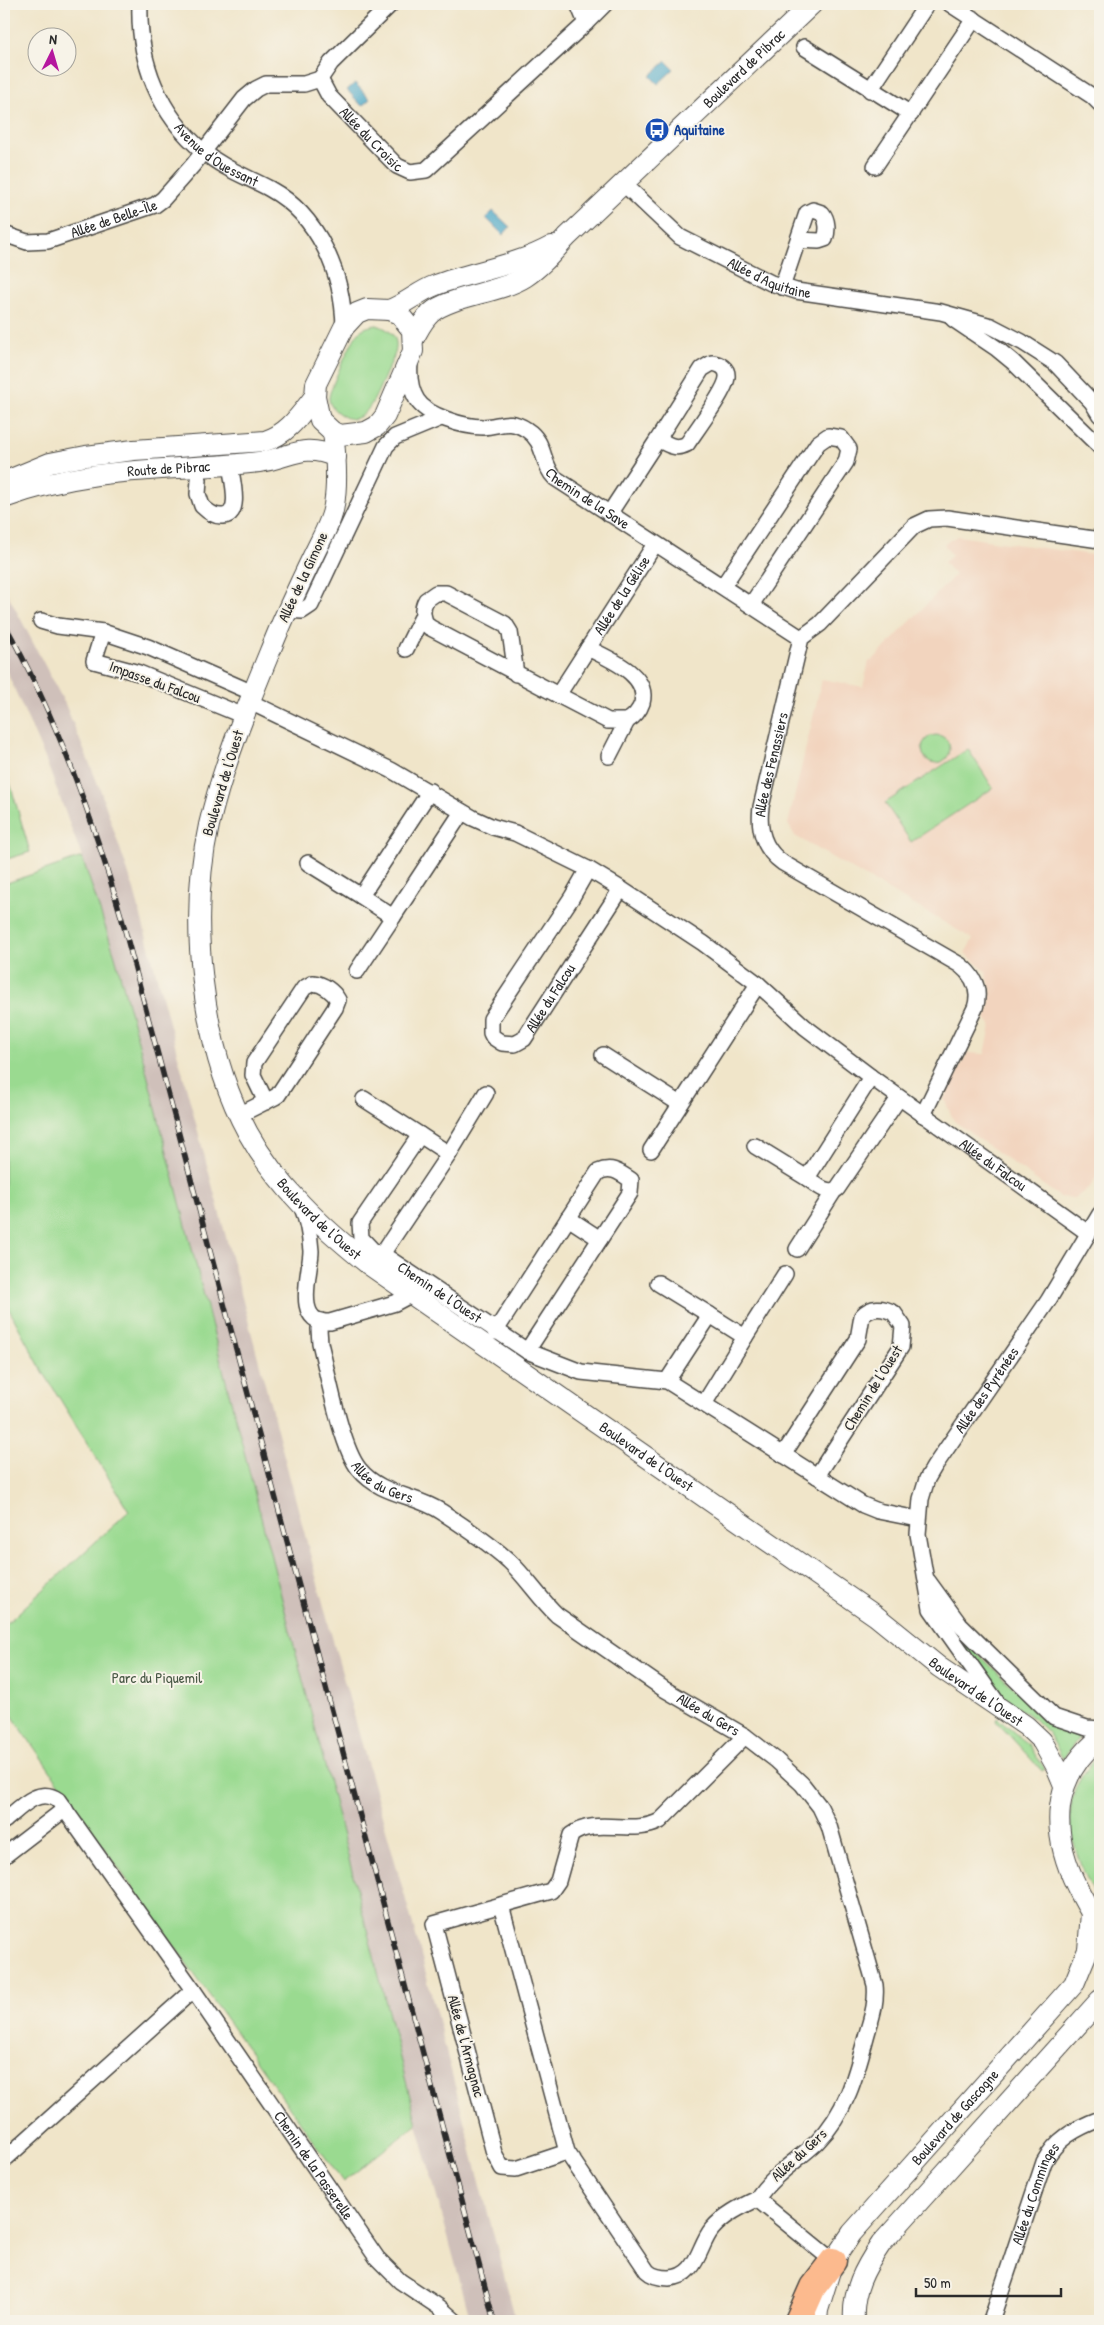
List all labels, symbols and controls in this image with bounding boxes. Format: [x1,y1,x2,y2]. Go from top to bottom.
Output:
street label: Boulevard de Pibrac [698,24,789,113]
north arrow [28,28,78,78]
text: N [49,29,58,48]
street label: Allée du Croisic [335,102,405,177]
bus stop icon: Aquitaine [644,117,670,143]
street label: Avenue d'Ouessant [170,118,263,192]
place label: Aquitaine [674,119,725,141]
street label: Allée de Belle-Île [68,194,160,243]
street label: Allée d'Aquitaine [724,252,812,303]
street label: Route de Pibrac [126,455,211,482]
street label: Chemin de la Save [540,463,634,534]
street label: Allée de la Gimone [272,528,333,625]
street label: Allée de la Gélise [588,551,655,639]
street label: Impasse du Falcou [107,655,204,708]
street label: Allée des Fenassiers [749,710,793,818]
street label: Boulevard de l'Ouest [196,727,249,838]
street label: Allée du Falcou [520,959,580,1036]
street label: Allée du Falcou [956,1133,1031,1196]
street label: Boulevard de l'Ouest [272,1173,367,1265]
street label: Chemin de l'Ouest [393,1256,487,1328]
street label: Chemin de l'Ouest [838,1340,908,1435]
street label: Allée des Pyrénées [949,1342,1024,1437]
street label: Boulevard de l'Ouest [595,1416,698,1497]
street label: Allée du Gers [346,1457,416,1508]
street label: Boulevard de l'Ouest [925,1652,1028,1731]
park label: Parc du Piquemil [112,1667,202,1688]
street label: Allée du Gers [673,1688,744,1741]
street label: Allée de l'Armagnac [443,1992,490,2100]
street label: Boulevard de Gascogne [906,2064,1003,2170]
street label: Chemin de la Passerelle [269,2107,359,2224]
street label: Allée du Gers [766,2123,831,2186]
street label: Allée du Comminges [1006,2137,1064,2247]
scale bar [916,2265,1062,2297]
text: 50 m [924,2272,951,2293]

